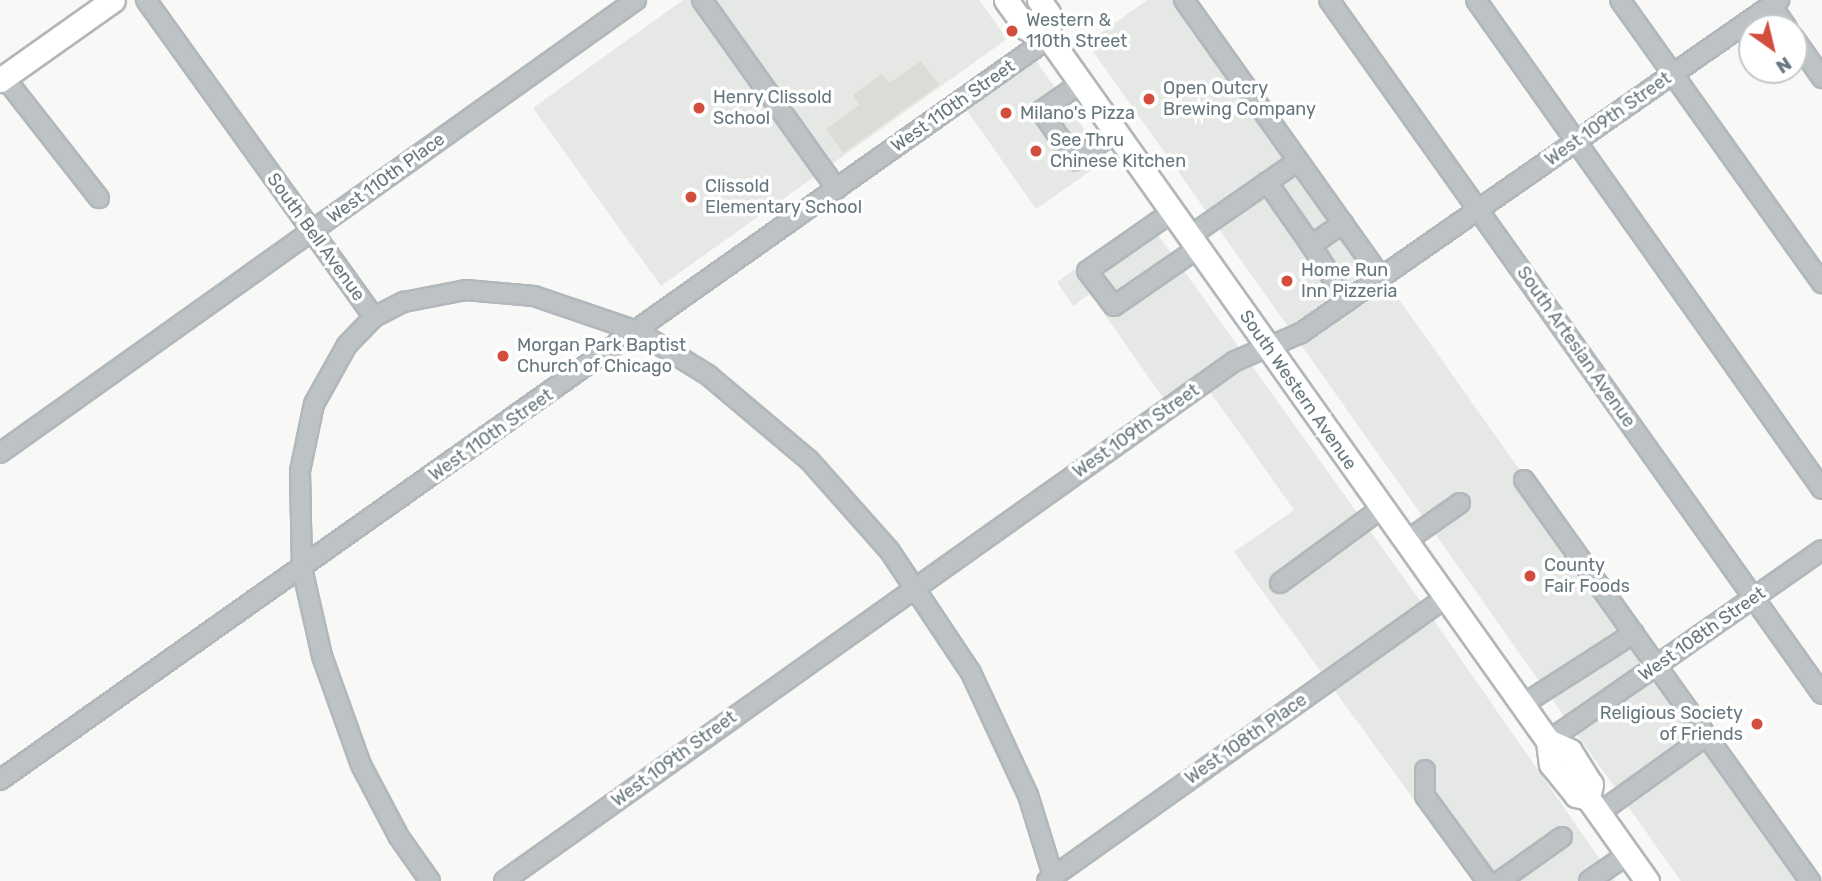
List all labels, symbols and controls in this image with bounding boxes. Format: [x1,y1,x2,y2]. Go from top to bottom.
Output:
place label: Western & 110th Street [1026,10,1127,52]
north arrow [1738,14,1808,84]
marker: Western & 110th Street [1004,23,1020,39]
text: N [1772,52,1796,79]
street label: West 110th Street [887,55,1019,157]
street label: West 109th Street [1541,67,1675,171]
place label: Open Outcry Brewing Company [1163,78,1316,120]
place label: Henry Clissold School [713,87,833,130]
marker: Open Outcry Brewing Company [1141,91,1157,107]
marker: Henry Clissold School [691,100,707,116]
place label: Milano's Pizza [1020,102,1135,124]
marker: Milano's Pizza [998,105,1014,121]
street label: West 110th Place [323,128,449,228]
place label: See Thru Chinese Kitchen [1050,130,1186,172]
marker: See Thru Chinese Kitchen [1028,143,1044,159]
street label: South Bell Avenue [262,169,370,305]
place label: Clissold Elementary School [705,176,863,218]
marker: Clissold Elementary School [683,189,699,205]
place label: Home Run Inn Pizzeria [1301,260,1397,302]
street label: South Artesian Avenue [1512,262,1640,432]
marker: Home Run Inn Pizzeria [1279,273,1295,289]
street label: South Western Avenue [1235,306,1361,474]
place label: Morgan Park Baptist Church of Chicago [517,335,686,378]
marker: Morgan Park Baptist Church of Chicago [495,348,511,364]
street label: West 109th Street [1069,379,1203,483]
street label: West 110th Street [425,384,557,486]
place label: County Fair Foods [1544,555,1630,598]
marker: County Fair Foods [1522,568,1538,584]
street label: West 108th Street [1634,582,1770,686]
street label: West 108th Place [1181,689,1311,789]
place label: Religious Society of Friends [1600,703,1743,746]
street label: West 109th Street [607,706,741,812]
marker: Religious Society of Friends [1749,716,1765,732]

